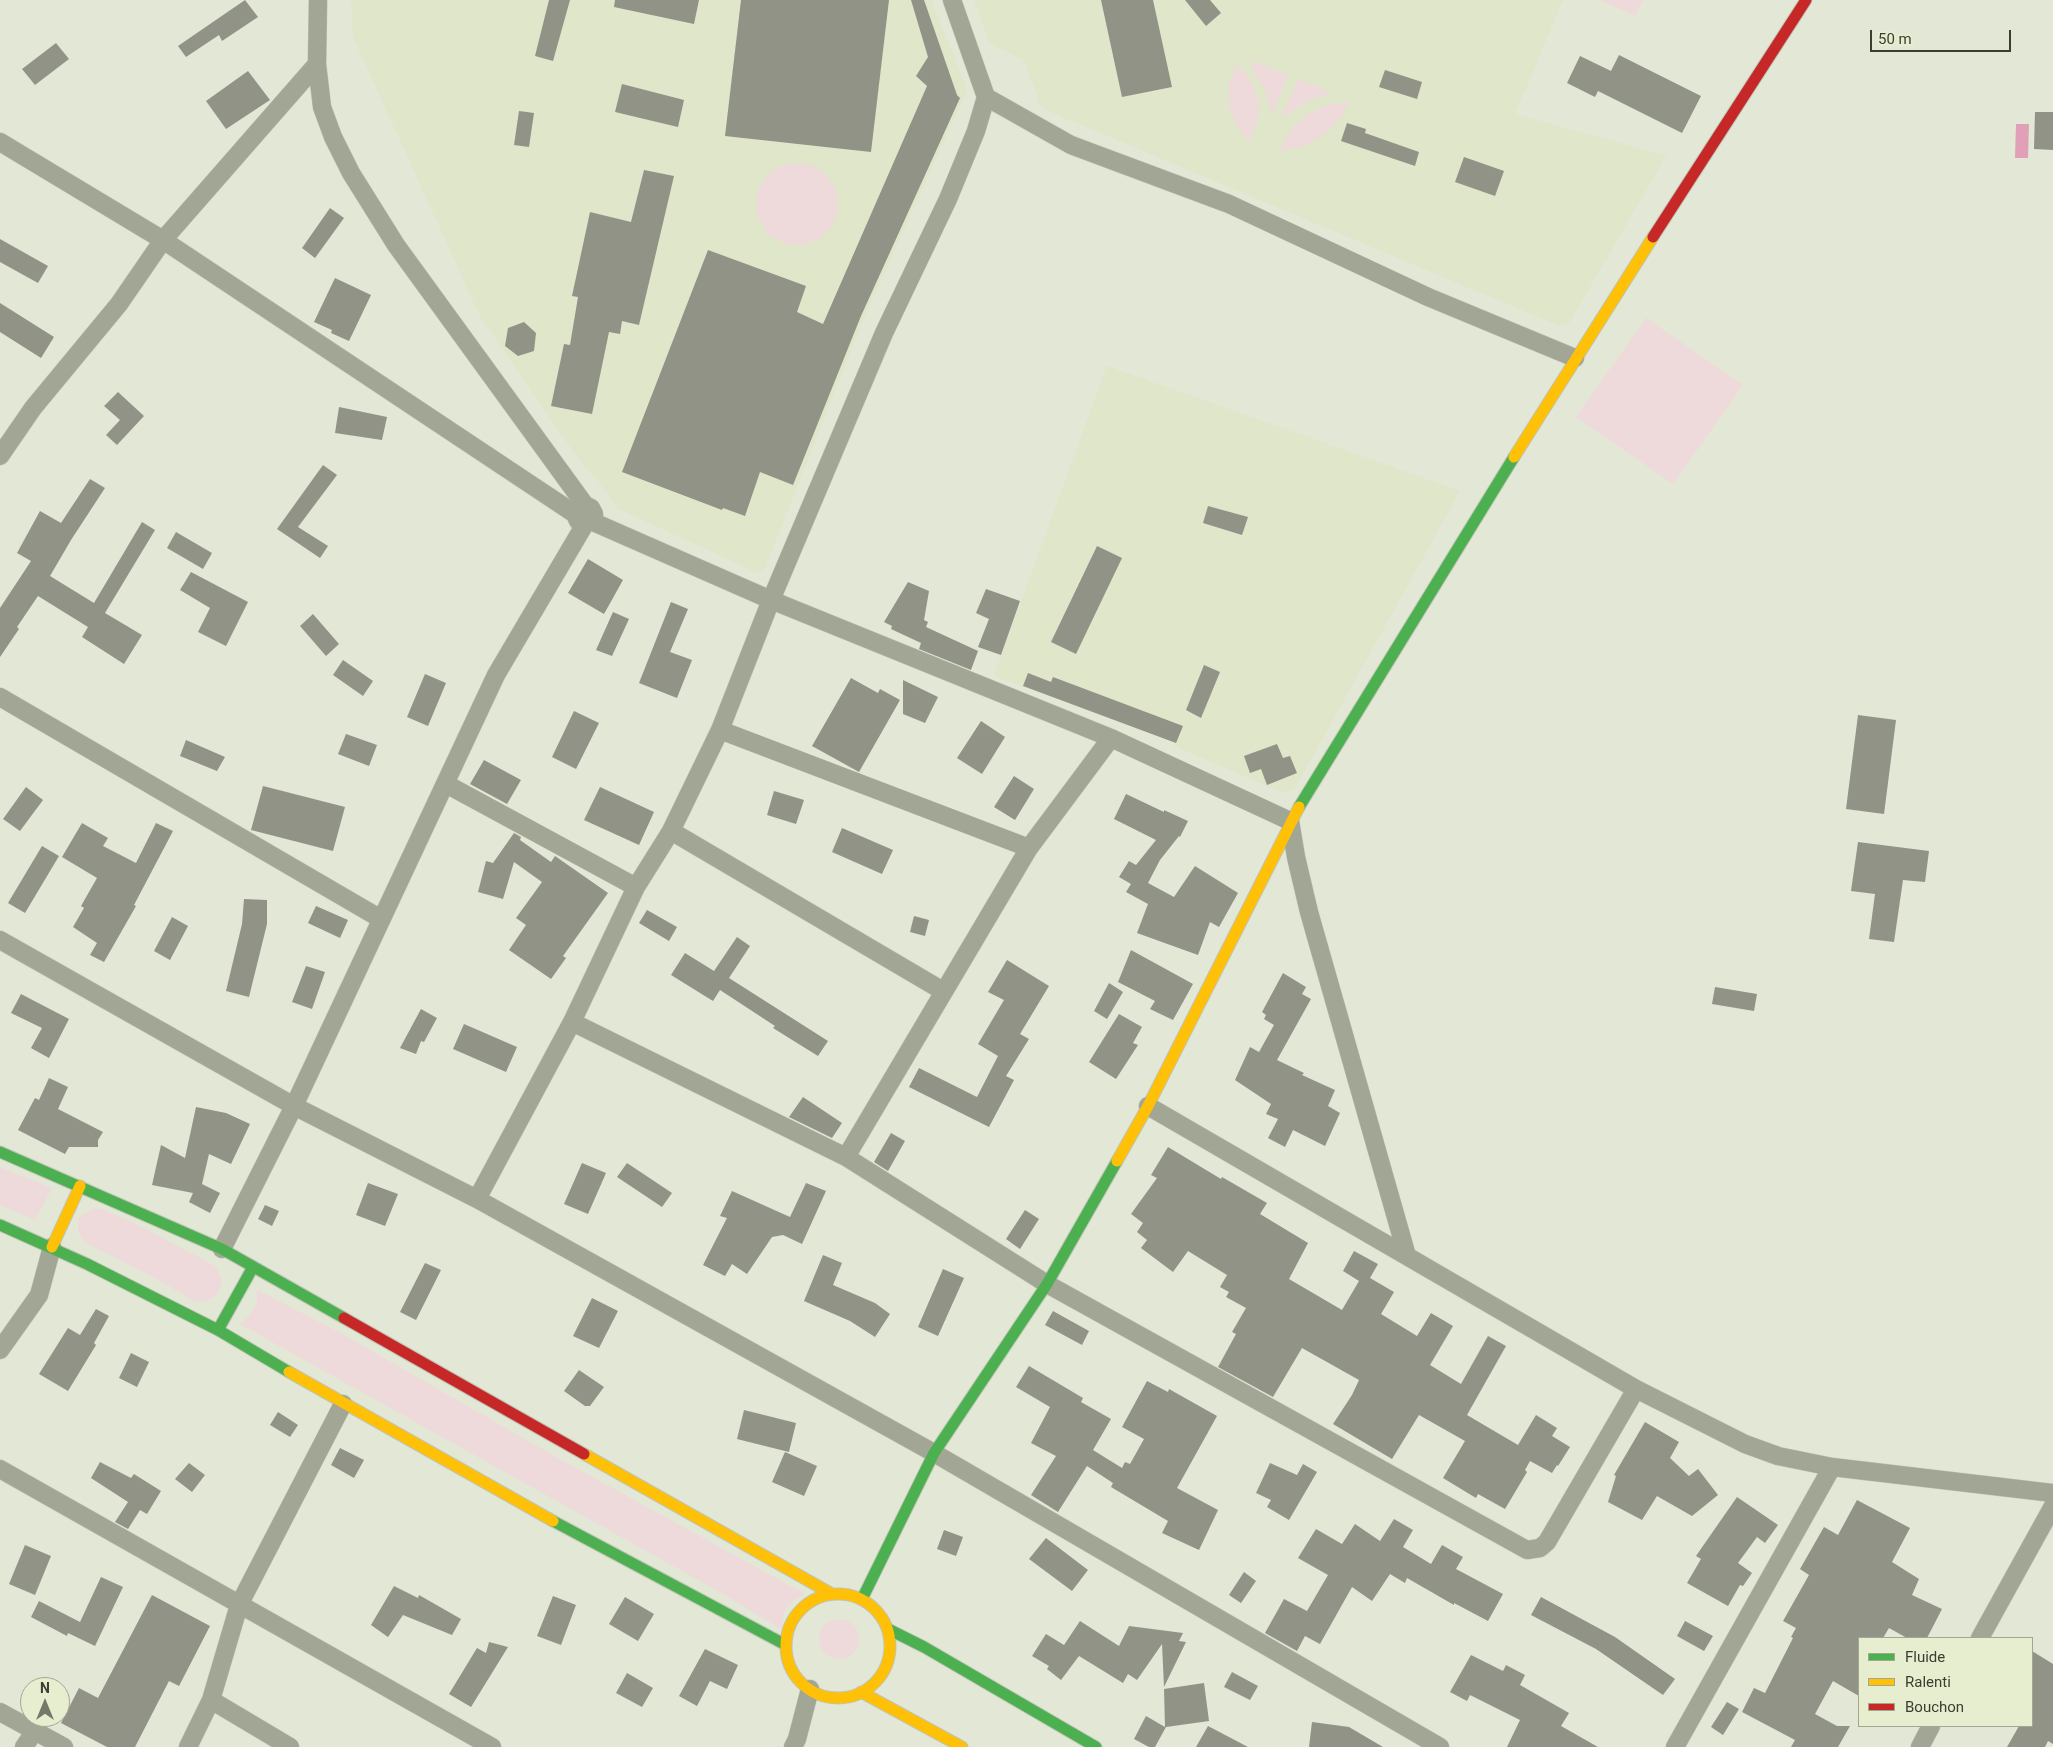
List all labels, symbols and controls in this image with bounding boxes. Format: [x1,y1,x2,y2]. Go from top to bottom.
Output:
scale bar [1873,20,2014,52]
text: 50 m [1878,30,1912,48]
legend [1858,1637,2033,1727]
text: Fluide [1905,1648,1945,1666]
text: Ralenti [1905,1673,1951,1691]
north arrow [20,1677,70,1727]
text: N [40,1680,50,1696]
text: Bouchon [1905,1698,1964,1716]

